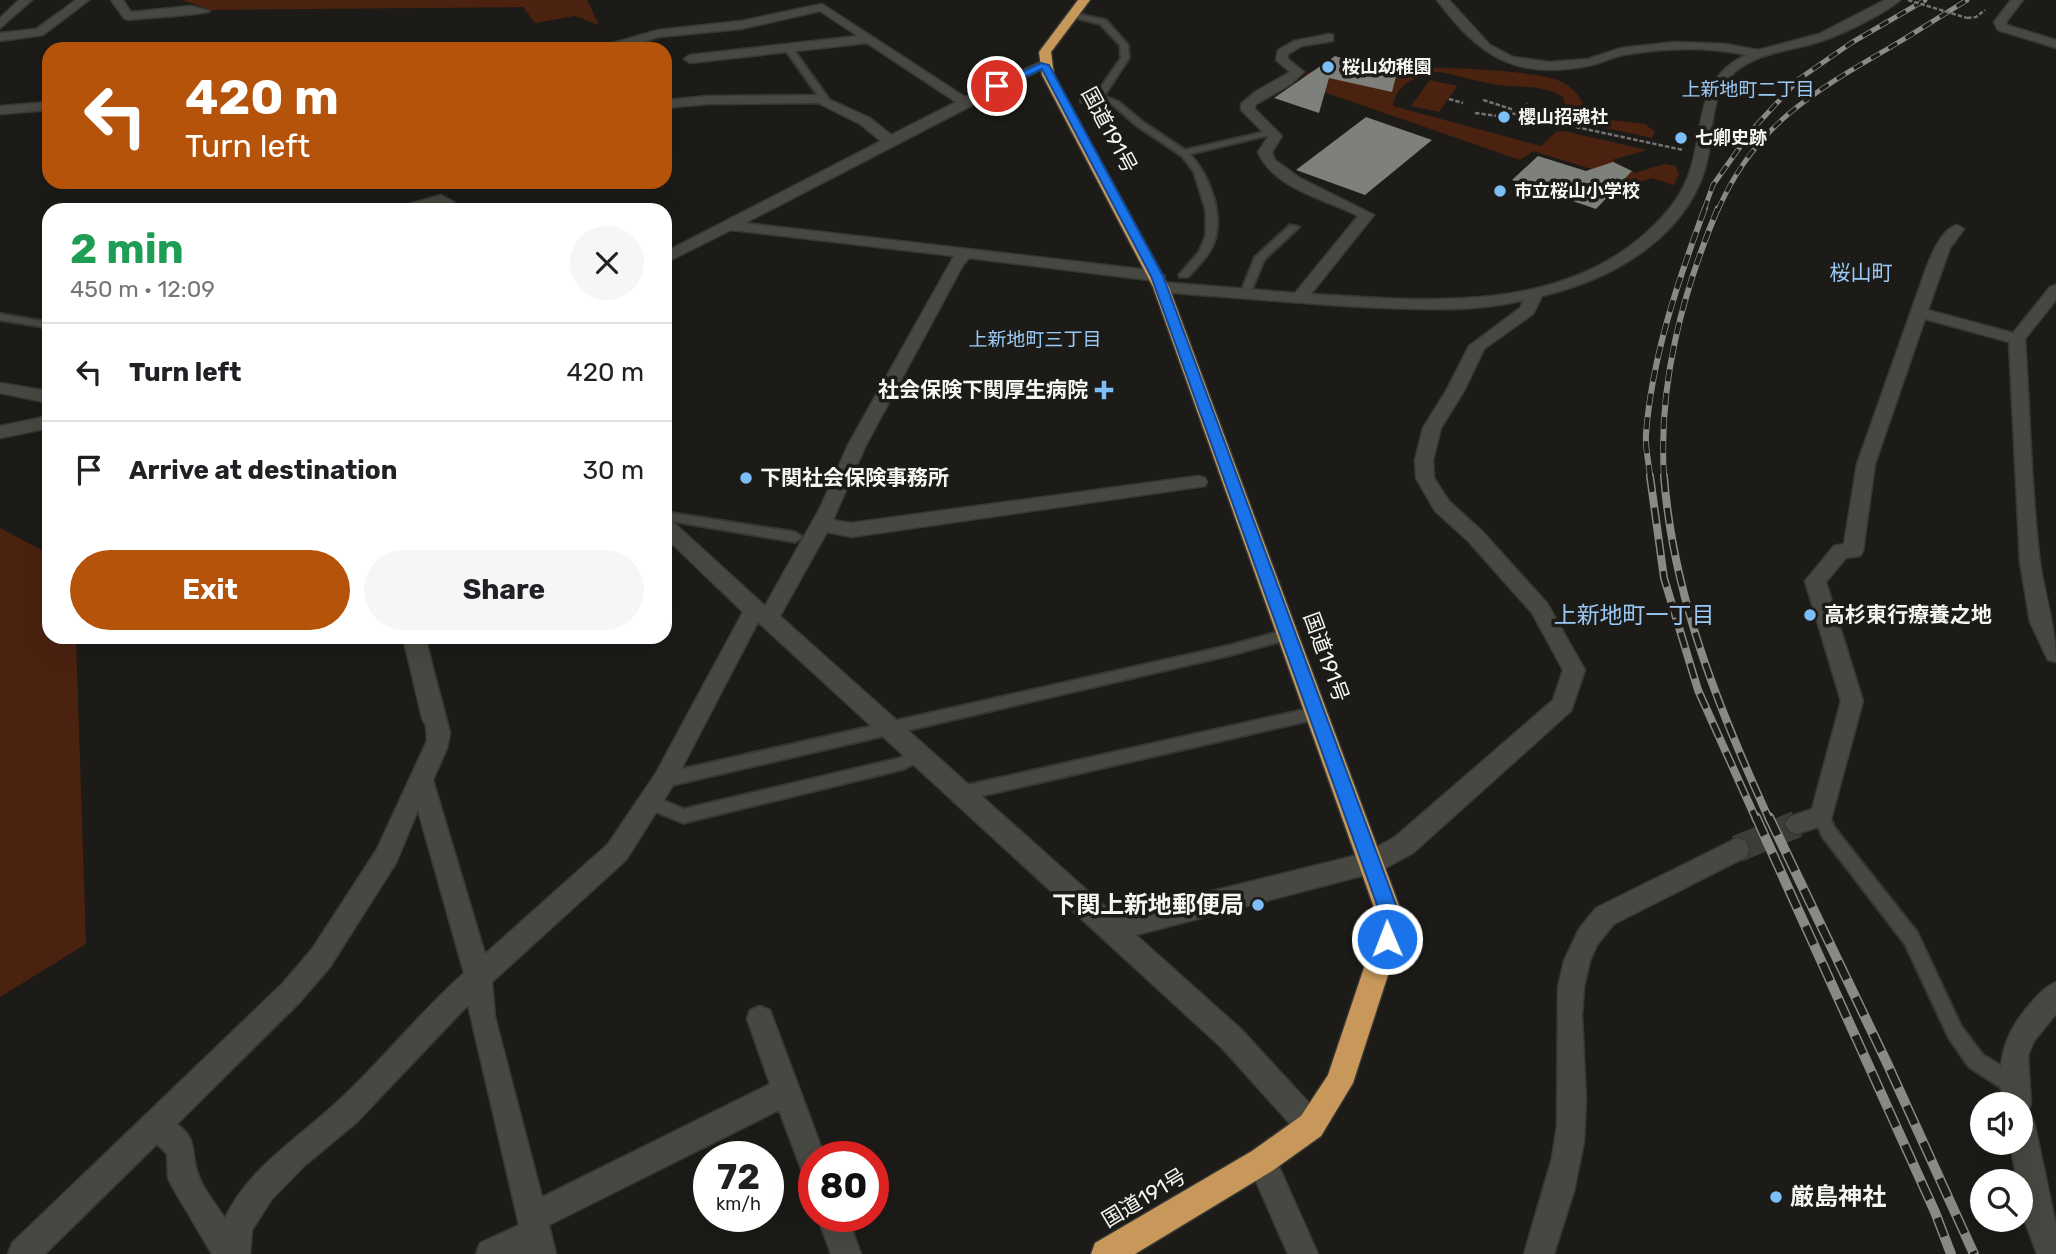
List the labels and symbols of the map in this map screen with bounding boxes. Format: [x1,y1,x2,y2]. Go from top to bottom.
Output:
pin [967,56,1027,116]
place label: 桜山幼稚園 [1342,56,1432,78]
marker: 桜山幼稚園 [1320,59,1336,75]
district label: 上新地町二丁目 [1681,78,1815,101]
street label: 国道191号 [1076,83,1142,177]
place label: 櫻山招魂社 [1518,106,1608,128]
marker: 櫻山招魂社 [1496,109,1512,125]
place label: 七卿史跡 [1695,127,1767,149]
marker: 七卿史跡 [1673,130,1689,146]
place label: 市立桜山小学校 [1514,180,1640,202]
marker: 市立桜山小学校 [1492,183,1508,199]
district label: 桜山町 [1830,260,1893,285]
district label: 上新地町三丁目 [968,328,1102,351]
place label: 社会保険下関厚生病院 [878,377,1088,402]
marker: 社会保険下関厚生病院 [1094,380,1114,400]
place label: 下関社会保険事務所 [760,465,949,490]
marker: 下関社会保険事務所 [738,470,754,486]
district label: 上新地町一丁目 [1554,601,1715,629]
place label: 高杉東行療養之地 [1824,602,1992,627]
marker: 高杉東行療養之地 [1802,607,1818,623]
street label: 国道191号 [1299,609,1354,705]
place label: 下関上新地郵便局 [1052,891,1244,919]
marker: 下関上新地郵便局 [1250,897,1266,913]
position arrow [1350,902,1424,976]
speed limit sign: 80 [798,1141,889,1232]
street label: 国道191号 [1097,1163,1190,1232]
place label: 厳島神社 [1790,1183,1886,1211]
marker: 厳島神社 [1768,1189,1784,1205]

